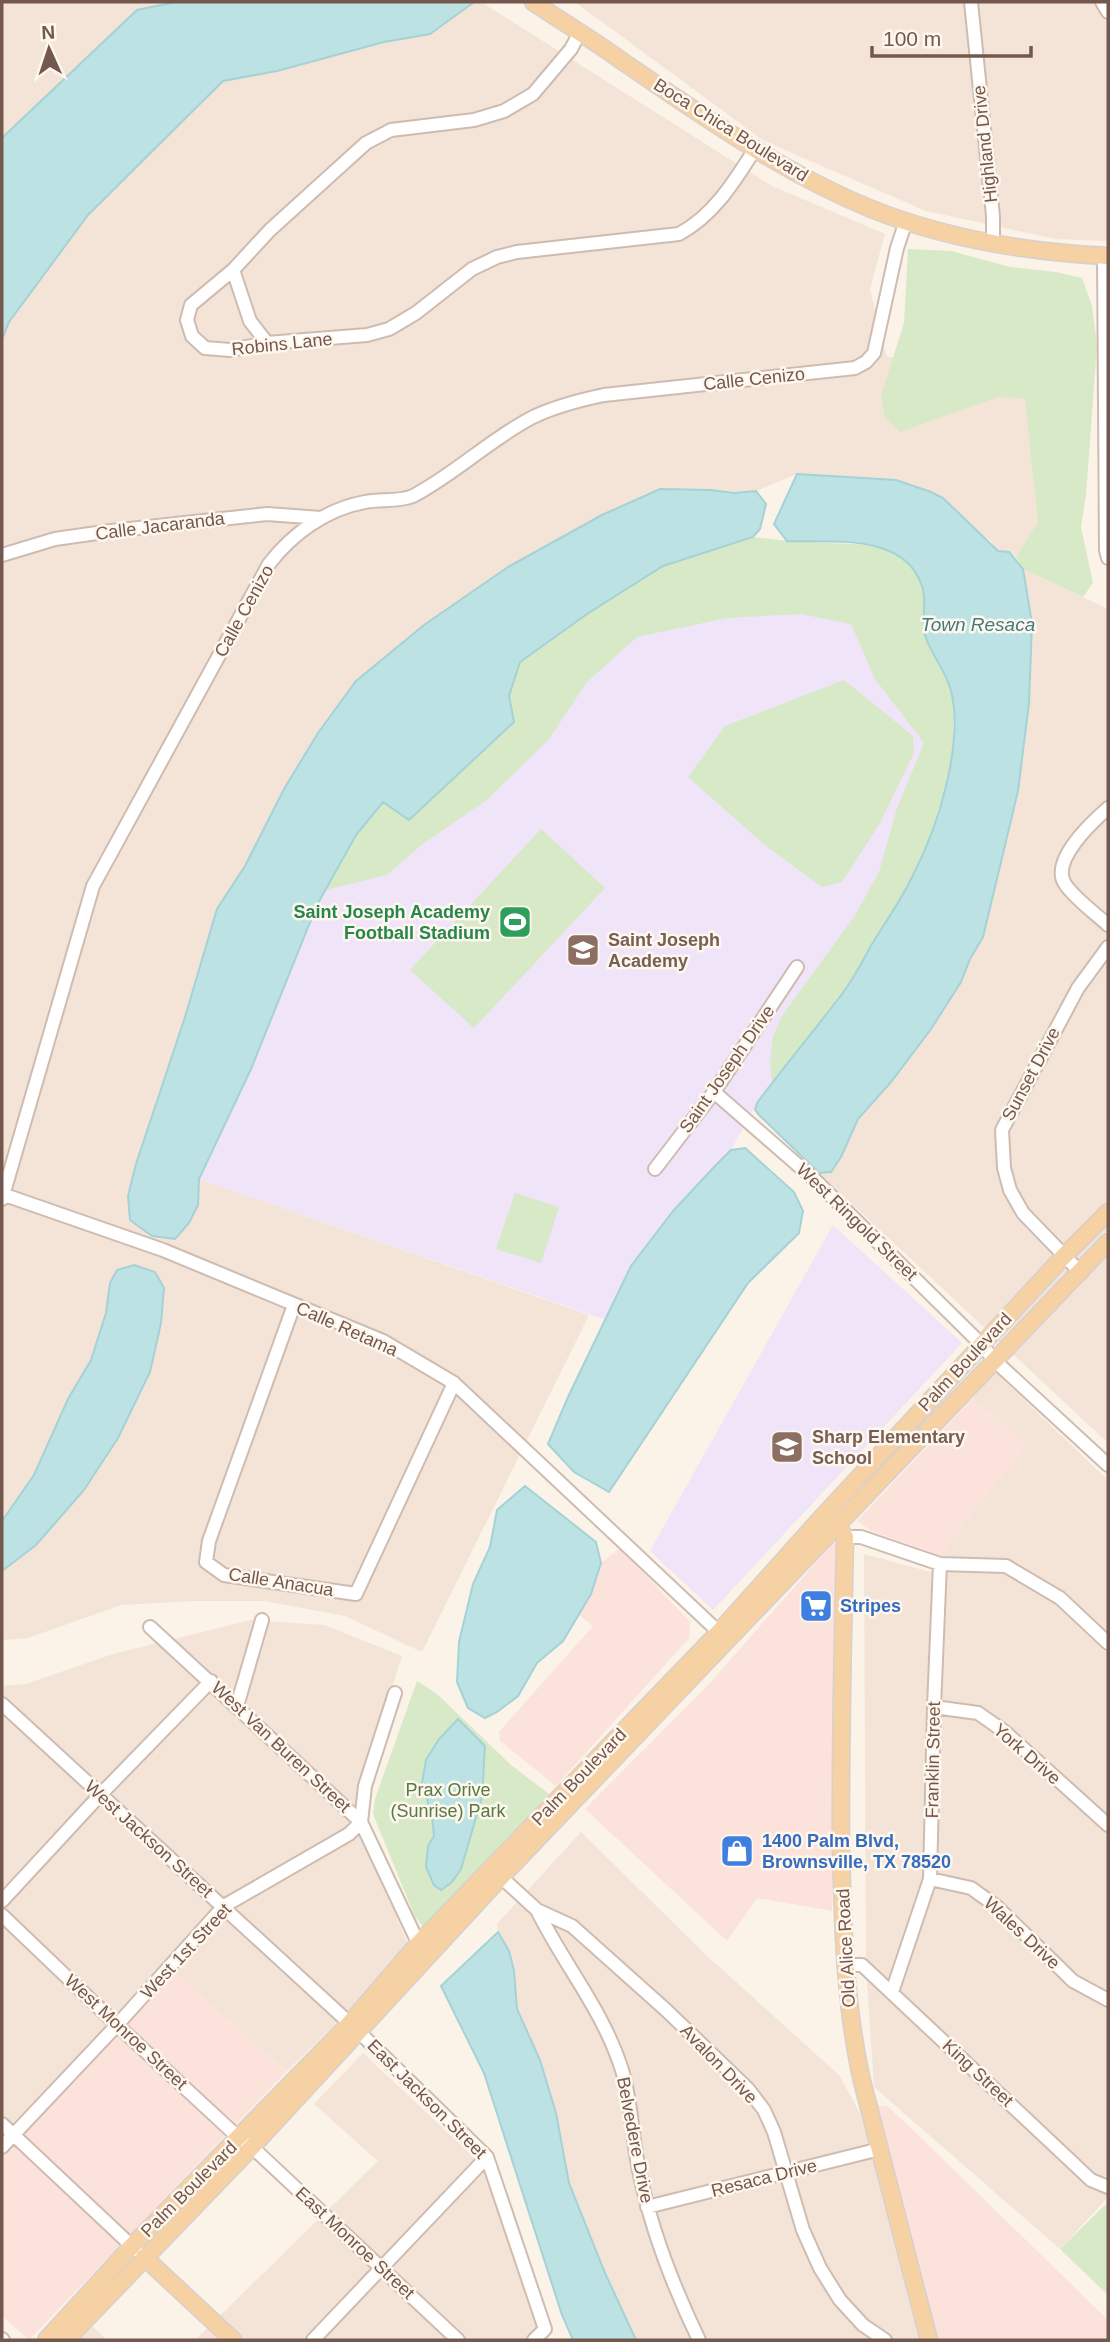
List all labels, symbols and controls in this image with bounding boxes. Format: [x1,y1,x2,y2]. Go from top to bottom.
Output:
north arrow [14,14,84,84]
scale bar [872,14,1031,58]
text: N [41,22,56,43]
text: 100 m [883,27,941,50]
street label: Boca Chica Boulevard [650,74,812,186]
street label: Highland Drive [969,84,1001,204]
street label: Robins Lane [231,329,333,359]
street label: Calle Cenizo [702,364,806,394]
street label: Calle Jacaranda [94,508,227,544]
street label: Calle Cenizo [211,562,277,660]
water label: Town Resaca [921,614,1035,635]
place label: Saint Joseph Academy Football Stadium [294,902,490,943]
sports icon: Saint Joseph Academy Football Stadium [496,903,534,941]
place label: Saint Joseph Academy [608,930,720,971]
school or university icon: Saint Joseph Academy [564,931,602,969]
street label: Saint Joseph Drive [675,1001,779,1137]
street label: Sunset Drive [998,1024,1064,1124]
street label: West Ringold Street [793,1159,921,1285]
street label: Calle Retama [293,1298,402,1361]
street label: Palm Boulevard [914,1309,1016,1415]
place label: Sharp Elementary School [812,1427,965,1468]
school or university icon: Sharp Elementary School [768,1428,806,1466]
street label: Calle Anacua [227,1564,336,1600]
supermarket icon: Stripes [797,1587,835,1625]
place label: Stripes [840,1596,901,1616]
street label: West Van Buren Street [207,1677,355,1817]
street label: Franklin Street [922,1701,944,1819]
street label: York Drive [989,1719,1065,1789]
street label: Palm Boulevard [528,1724,630,1830]
street label: West Jackson Street [81,1776,217,1902]
park label: Prax Orive (Sunrise) Park [390,1780,507,1821]
place label: 1400 Palm Blvd, Brownsville, TX 78520 [762,1831,951,1872]
shop icon: 1400 Palm Blvd, Brownsville, TX 78520 [718,1832,756,1870]
street label: Old Alice Road [833,1888,859,2008]
street label: Wales Drive [980,1893,1064,1973]
street label: West 1st Street [137,1899,235,2003]
street label: West Monroe Street [61,1970,191,2094]
street label: Avalon Drive [676,2020,762,2108]
street label: East Jackson Street [363,2035,491,2163]
street label: King Street [939,2035,1017,2111]
street label: Belvedere Drive [613,2075,657,2205]
street label: Palm Boulevard [137,2137,241,2241]
street label: Resaca Drive [709,2155,819,2201]
street label: East Monroe Street [291,2183,419,2303]

